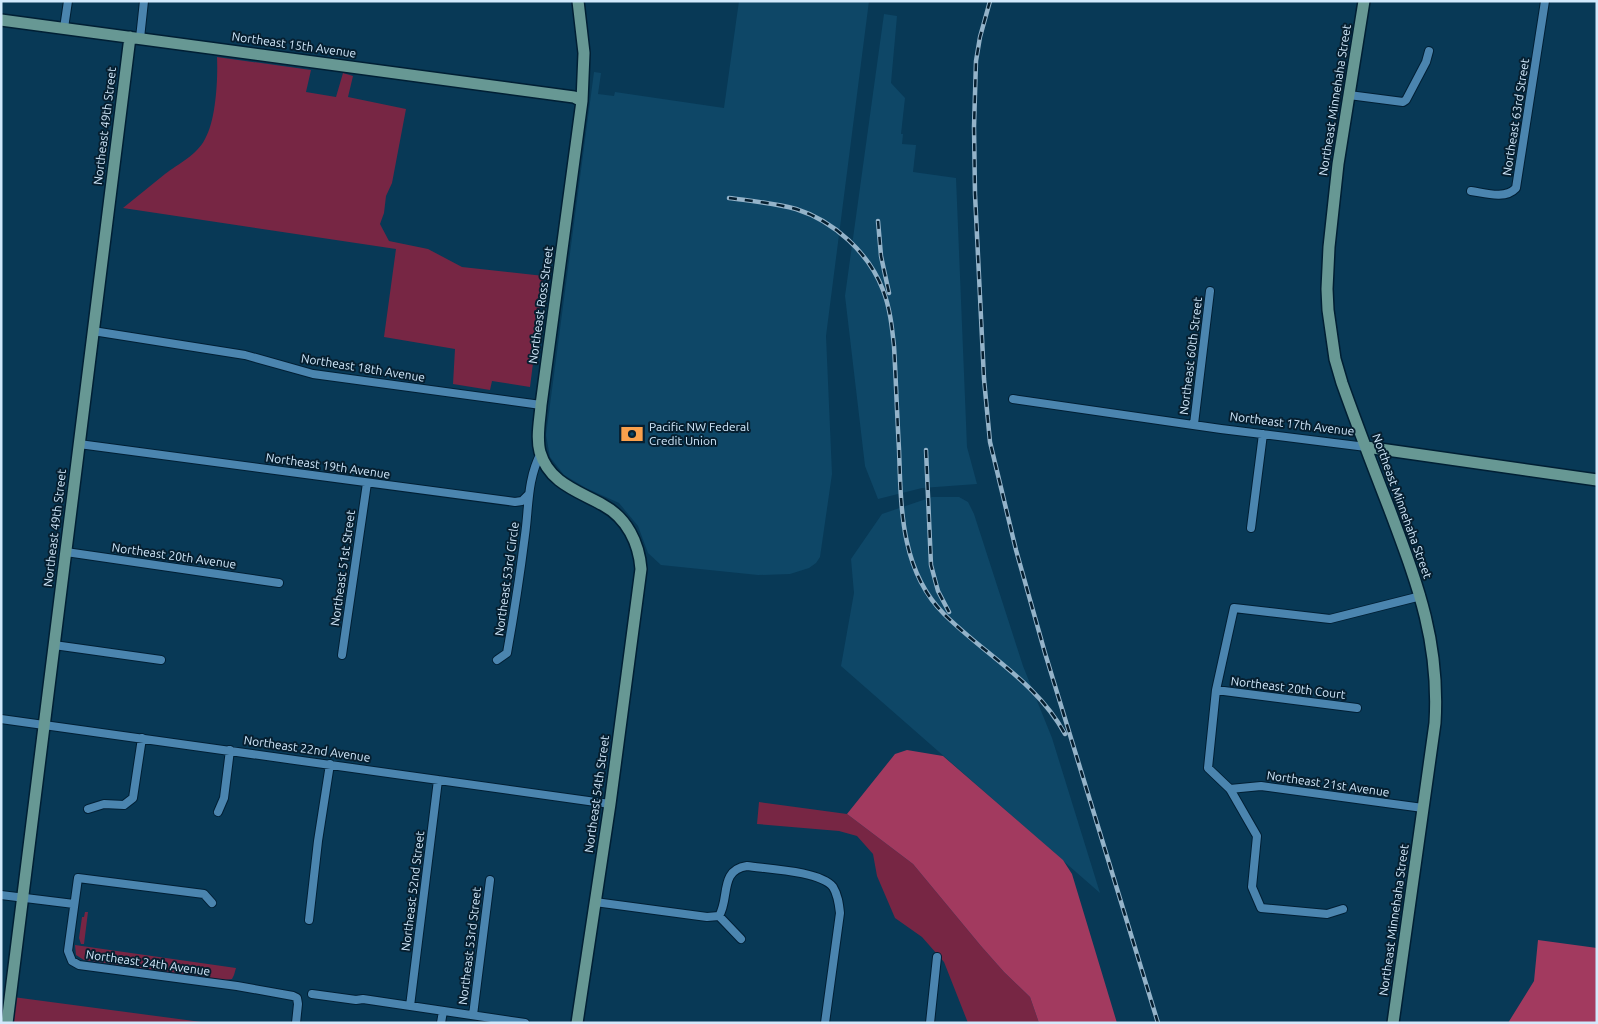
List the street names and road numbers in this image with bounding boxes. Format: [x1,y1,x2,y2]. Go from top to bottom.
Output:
street label: Northeast Minnehaha Street [1316,23,1353,177]
street label: Northeast 15th Avenue [231,29,357,60]
street label: Northeast 63rd Street [1500,57,1531,176]
street label: Northeast 49th Street [91,66,118,186]
street label: Northeast Ross Street [526,245,555,364]
street label: Northeast 60th Street [1177,296,1204,416]
street label: Northeast 18th Avenue [300,351,426,384]
street label: Northeast 17th Avenue [1229,409,1355,438]
street label: Northeast Minnehaha Street [1370,432,1435,580]
street label: Northeast 19th Avenue [265,450,391,481]
street label: Northeast 49th Street [41,468,68,588]
street label: Northeast 51st Street [328,509,357,627]
street label: Northeast 53rd Circle [492,521,521,637]
street label: Northeast 20th Avenue [111,540,237,571]
street label: Northeast 20th Court [1230,674,1346,701]
street label: Northeast 22nd Avenue [243,733,371,764]
street label: Northeast 54th Street [582,734,611,854]
street label: Northeast 21st Avenue [1266,768,1390,799]
street label: Northeast 52nd Street [399,830,426,952]
street label: Northeast Minnehaha Street [1376,843,1411,997]
street label: Northeast 53rd Street [456,886,483,1006]
street label: Northeast 24th Avenue [85,947,211,978]

